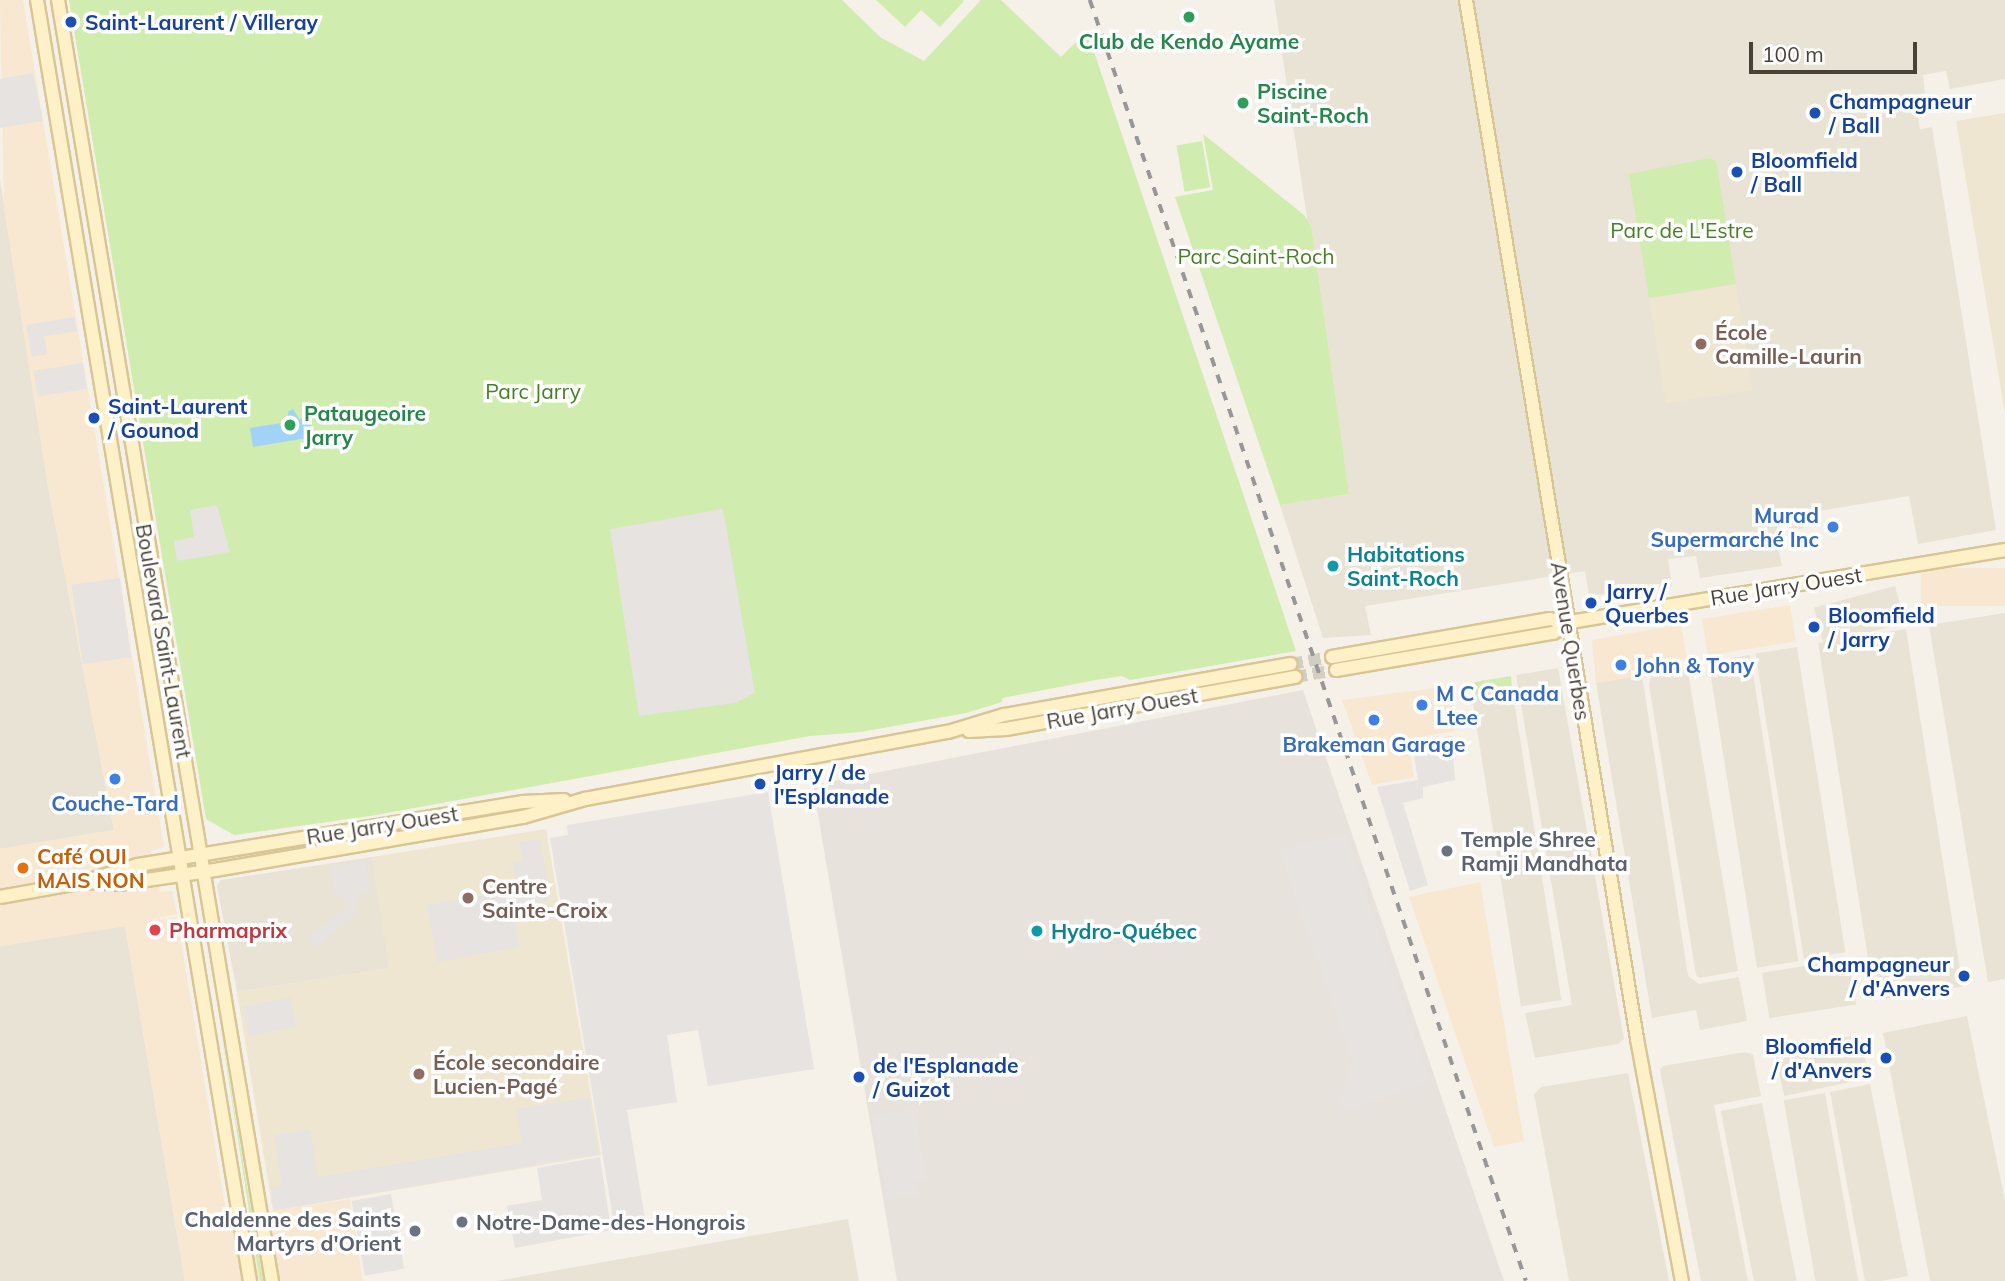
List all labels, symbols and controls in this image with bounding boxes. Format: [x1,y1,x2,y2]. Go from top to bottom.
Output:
place label: Saint-Laurent / Villeray [85,9,318,35]
marker: Club de Kendo Ayame [1181,9,1197,25]
marker: Saint-Laurent / Villeray [63,14,79,30]
place label: Club de Kendo Ayame [1079,28,1299,54]
scale bar [1753,28,1921,72]
text: 100 m [1762,41,1824,67]
place label: Piscine Saint-Roch [1257,78,1369,128]
place label: Champagneur / Ball [1829,88,1972,138]
marker: Piscine Saint-Roch [1235,95,1251,111]
marker: Champagneur / Ball [1807,105,1823,121]
place label: Bloomfield / Ball [1751,147,1858,197]
marker: Bloomfield / Ball [1729,164,1745,180]
park label: Parc de L'Estre [1610,217,1754,243]
park label: Parc Saint-Roch [1177,243,1335,269]
place label: École Camille-Laurin [1715,319,1862,369]
marker: École Camille-Laurin [1693,336,1709,352]
park label: Parc Jarry [485,378,581,404]
place label: Saint-Laurent / Gounod [108,393,247,443]
place label: Pataugeoire Jarry [304,400,426,450]
marker: Saint-Laurent / Gounod [86,410,102,426]
marker: Pataugeoire Jarry [282,417,298,433]
place label: Murad Supermarché Inc [1650,502,1819,552]
marker: Murad Supermarché Inc [1825,519,1841,535]
street label: Boulevard Saint-Laurent [131,522,197,760]
place label: Habitations Saint-Roch [1347,541,1465,591]
marker: Habitations Saint-Roch [1325,558,1341,574]
street label: Avenue Querbes [1546,560,1596,722]
street label: Rue Jarry Ouest [1708,562,1864,610]
place label: Jarry / Querbes [1605,578,1689,628]
marker: Jarry / Querbes [1583,595,1599,611]
place label: Bloomfield / Jarry [1828,602,1935,652]
marker: Bloomfield / Jarry [1806,619,1822,635]
place label: John & Tony [1635,652,1754,678]
marker: John & Tony [1613,657,1629,673]
place label: M C Canada Ltee [1436,680,1559,730]
street label: Rue Jarry Ouest [1044,682,1200,734]
marker: M C Canada Ltee [1414,697,1430,713]
marker: Brakeman Garage [1366,712,1382,728]
place label: Brakeman Garage [1282,731,1466,757]
place label: Jarry / de l'Esplanade [774,759,889,809]
marker: Couche-Tard [107,771,123,787]
marker: Jarry / de l'Esplanade [752,776,768,792]
place label: Couche-Tard [51,790,179,816]
street label: Rue Jarry Ouest [304,801,460,849]
place label: Temple Shree Ramji Mandhata [1461,826,1628,876]
place label: Café OUI MAIS NON [37,843,145,893]
marker: Temple Shree Ramji Mandhata [1439,843,1455,859]
marker: Café OUI MAIS NON [15,860,31,876]
place label: Centre Sainte-Croix [482,873,607,923]
marker: Centre Sainte-Croix [460,890,476,906]
place label: Pharmaprix [169,917,287,943]
place label: Hydro-Québec [1051,918,1197,944]
marker: Pharmaprix [147,922,163,938]
marker: Hydro-Québec [1029,923,1045,939]
place label: Champagneur / d'Anvers [1807,951,1950,1001]
marker: Champagneur / d'Anvers [1956,968,1972,984]
place label: Bloomfield / d'Anvers [1765,1033,1872,1083]
place label: École secondaire Lucien-Pagé [433,1049,600,1099]
marker: Bloomfield / d'Anvers [1878,1050,1894,1066]
place label: de l'Esplanade / Guizot [873,1052,1019,1102]
marker: École secondaire Lucien-Pagé [411,1066,427,1082]
marker: de l'Esplanade / Guizot [851,1069,867,1085]
place label: Chaldenne des Saints Martyrs d'Orient [184,1206,401,1256]
place label: Notre-Dame-des-Hongrois [476,1209,746,1235]
marker: Notre-Dame-des-Hongrois [454,1214,470,1230]
marker: Chaldenne des Saints Martyrs d'Orient [407,1223,423,1239]

